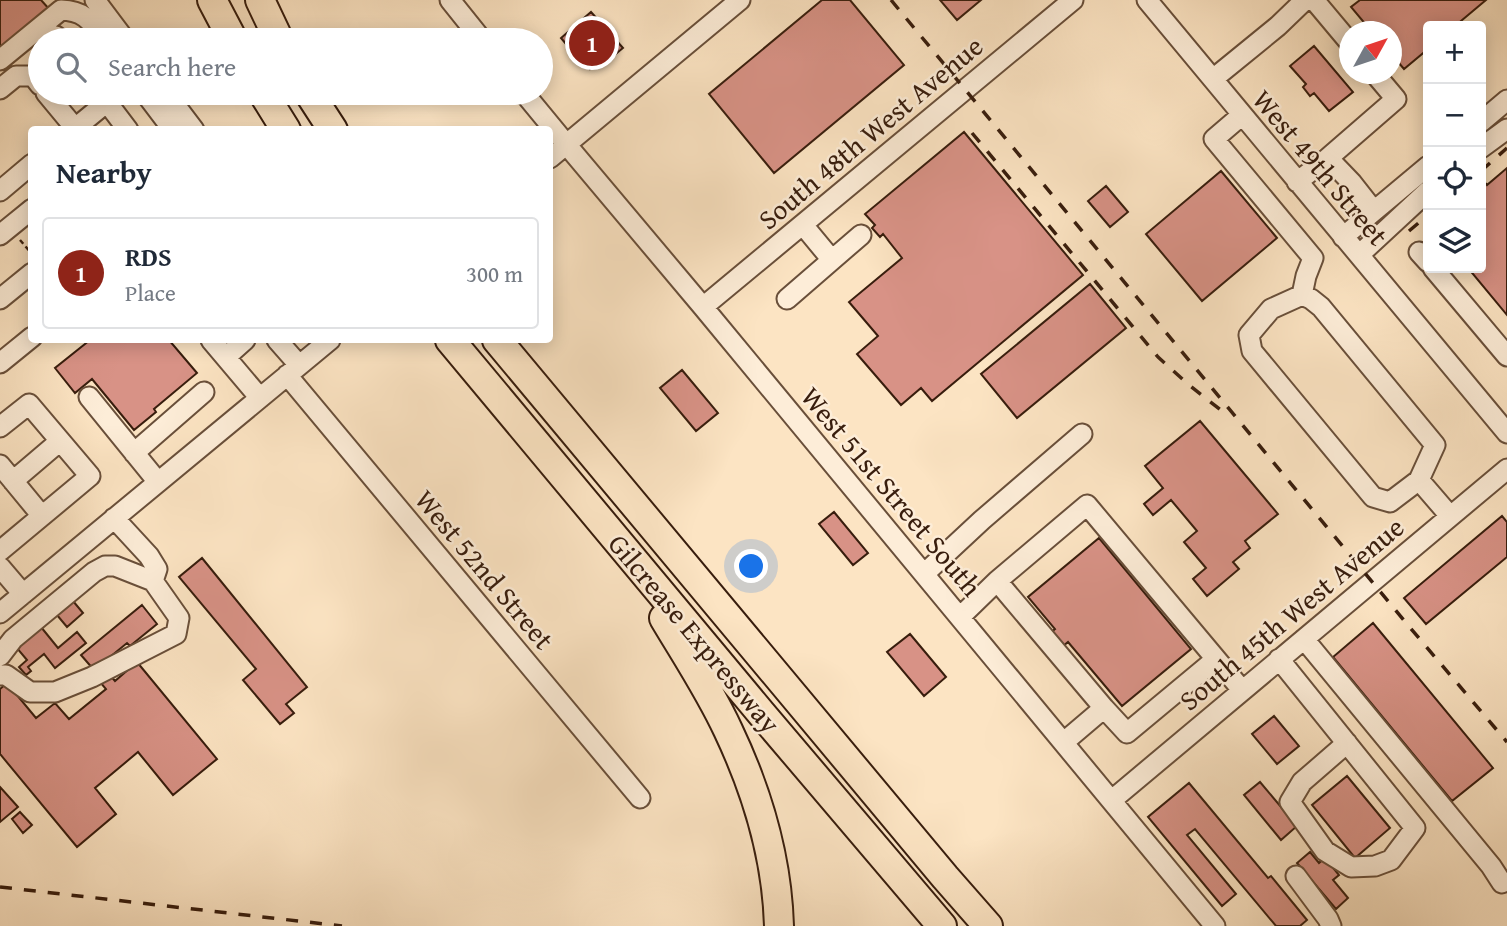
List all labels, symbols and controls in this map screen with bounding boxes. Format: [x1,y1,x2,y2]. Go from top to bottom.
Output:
pin: 1 [569,17,615,69]
north arrow [1339,21,1402,84]
map controls [1423,21,1486,273]
button: + [1423,21,1486,84]
street label: South 48th West Avenue [749,25,991,239]
search box [28,28,553,105]
text: Search here [108,47,236,86]
icon: search [52,48,90,86]
street label: West 49th Street [1243,80,1399,254]
button: − [1423,84,1486,147]
button: locate [1423,147,1486,210]
text: Nearby [56,150,152,194]
button: layers [1423,210,1486,273]
text: RDS [125,237,172,276]
text: 1 [75,257,87,290]
text: 300 m [466,257,523,290]
text: Place [125,276,176,309]
street label: West 51st Street South [792,377,992,605]
street label: West 52nd Street [406,480,564,658]
street label: South 45th West Avenue [1170,506,1412,720]
street label: Gilcrease Expressway [599,524,791,742]
your location [734,549,768,583]

